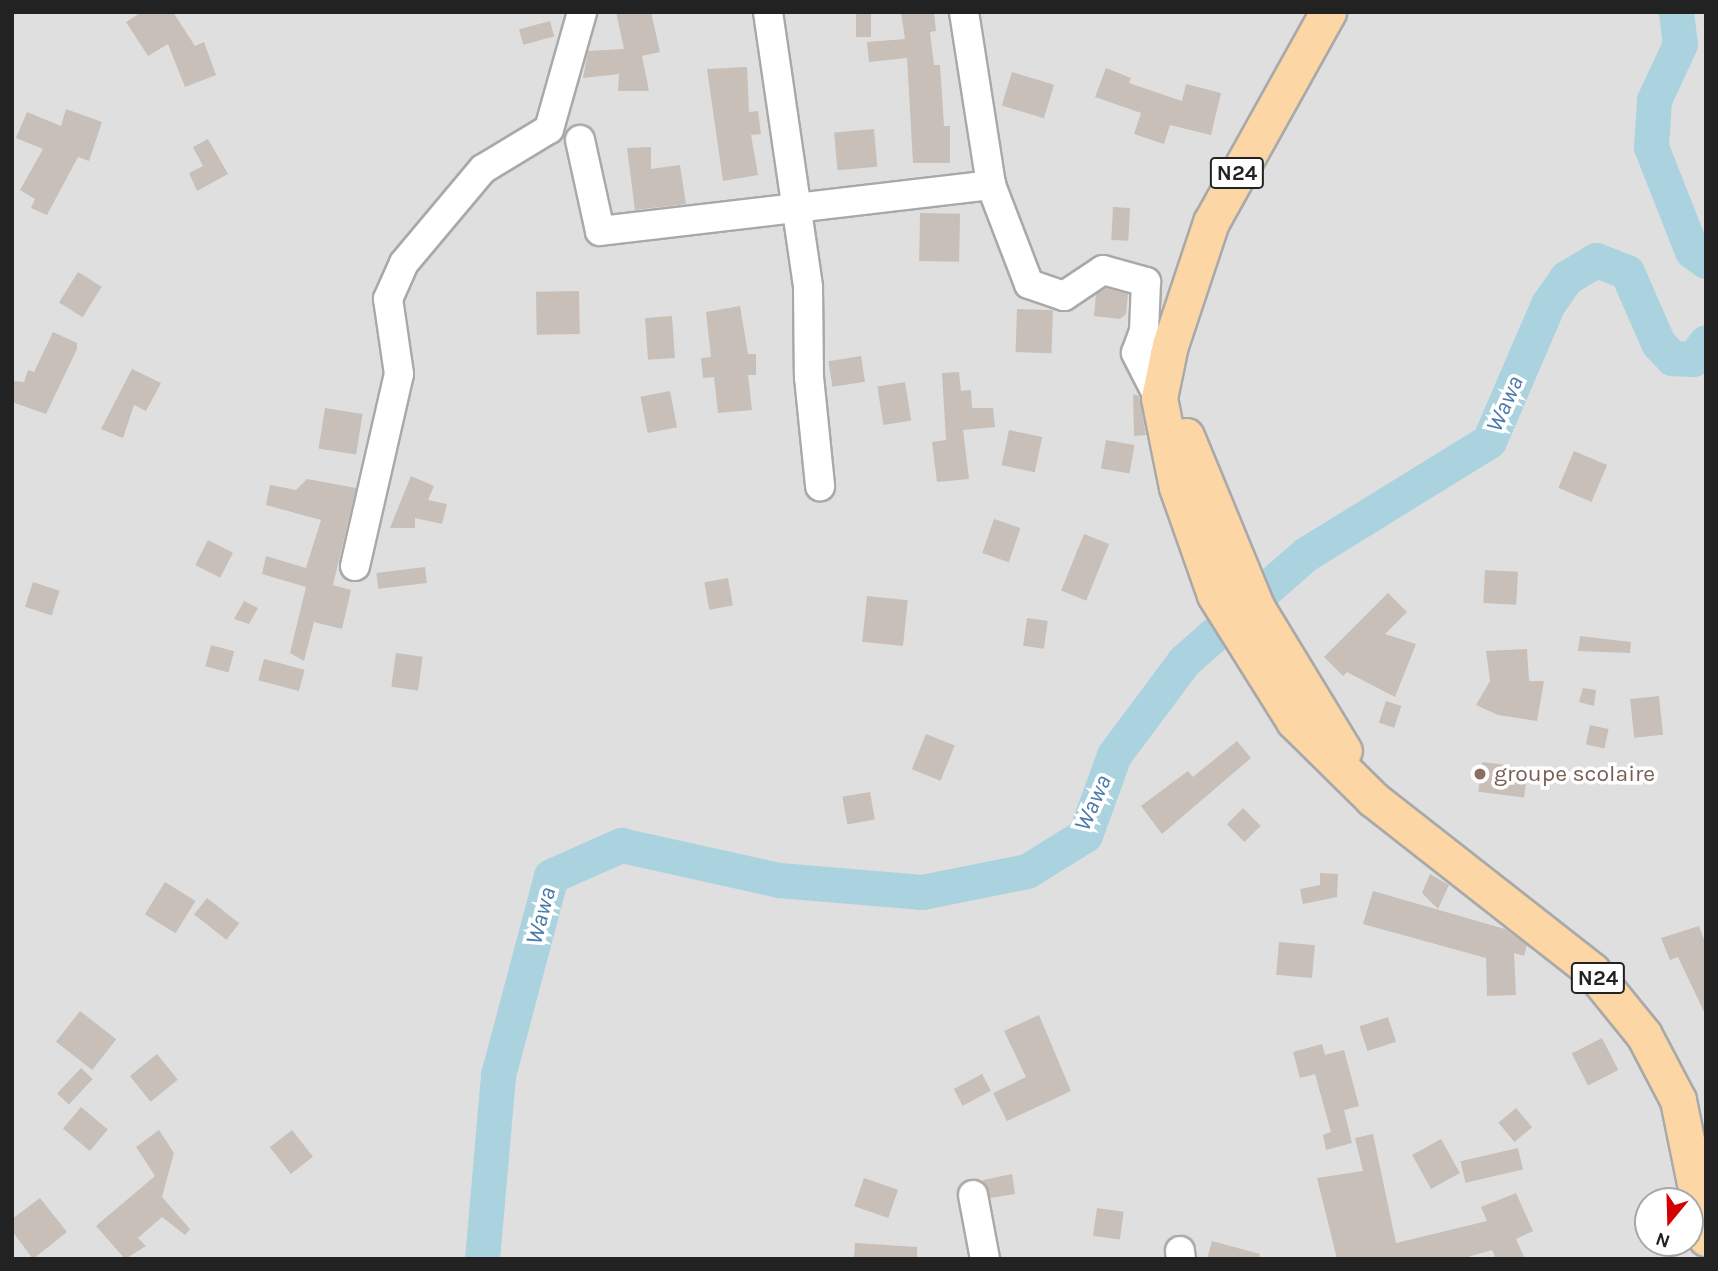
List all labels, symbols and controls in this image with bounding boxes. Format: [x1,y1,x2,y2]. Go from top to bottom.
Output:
road number: N24 [1209,156,1265,190]
water label: Wawa [1480,371,1530,437]
place label: groupe scolaire [1494,760,1655,788]
marker: groupe scolaire [1472,766,1488,782]
water label: Wawa [1068,770,1118,836]
water label: Wawa [520,884,562,948]
road number: N24 [1570,960,1626,996]
north arrow [1634,1187,1704,1257]
text: N [1653,1227,1673,1253]

